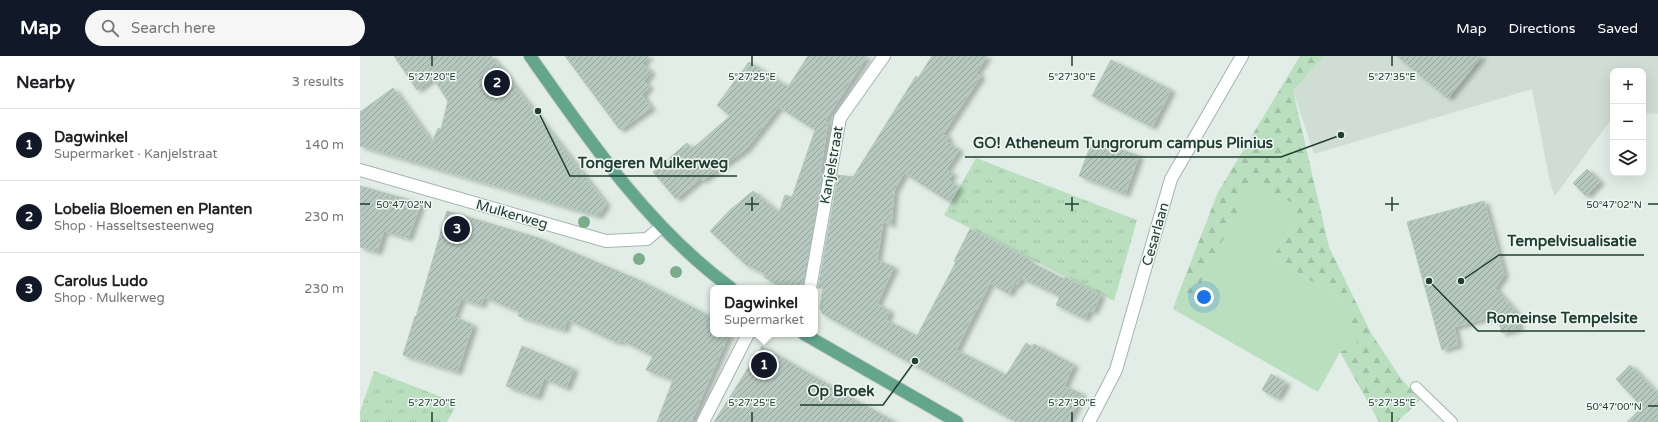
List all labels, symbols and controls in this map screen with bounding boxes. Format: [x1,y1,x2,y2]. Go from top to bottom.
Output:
search box [85,10,365,46]
text: Map [20,17,61,39]
icon: search [99,17,121,39]
text: Search here [131,19,215,37]
text: Map [1456,20,1487,37]
text: Directions [1509,20,1576,37]
text: Saved [1598,20,1638,37]
pin: 2 [484,68,510,98]
map controls [1610,68,1646,176]
button: + [1610,68,1646,104]
text: 5°27'20"E [408,71,456,83]
text: 5°27'25"E [728,71,776,83]
text: 5°27'30"E [1048,71,1096,83]
text: 5°27'35"E [1368,71,1416,83]
text: Nearby [16,72,75,93]
text: 3 results [292,74,344,90]
button: − [1610,104,1646,140]
street label: Kanjelstraat [816,124,847,205]
text: Dagwinkel [54,128,128,146]
callout: GO! Atheneum Tungrorum campus Plinius [965,130,1281,157]
text: GO! Atheneum Tungrorum campus Plinius [973,134,1273,153]
text: 1 [25,137,33,153]
text: 140 m [304,137,344,153]
button: layers [1610,140,1646,176]
text: Supermarket · Kanjelstraat [54,146,217,162]
callout: Tongeren Mulkerweg [570,149,737,176]
text: Tongeren Mulkerweg [577,154,728,173]
street label: Mulkerweg [474,196,550,233]
text: 50°47'02"N [376,199,432,211]
text: 50°47'02"N [1586,199,1642,211]
text: Lobelia Bloemen en Planten [54,200,252,218]
street label: Cesarlaan [1138,200,1173,268]
text: 2 [25,209,33,225]
text: 230 m [304,209,344,225]
pin: 3 [444,214,470,244]
text: Shop · Hasseltsesteenweg [54,218,214,234]
callout: Tempelvisualisatie [1499,228,1644,255]
text: Tempelvisualisatie [1506,232,1637,251]
text: Carolus Ludo [54,272,148,290]
text: 3 [25,281,33,297]
text: 230 m [304,281,344,297]
popup [710,285,818,337]
your location [1194,287,1214,307]
text: Shop · Mulkerweg [54,290,165,306]
text: Dagwinkel [724,294,798,312]
callout: Romeinse Tempelsite [1478,304,1645,331]
text: Romeinse Tempelsite [1486,309,1638,328]
text: Supermarket [724,312,804,328]
pin: 1 [751,350,777,380]
callout: Op Broek [800,378,883,405]
text: Op Broek [807,382,875,401]
text: 5°27'20"E [408,397,456,409]
text: 5°27'25"E [728,397,776,409]
text: 5°27'30"E [1048,397,1096,409]
text: 5°27'35"E [1368,397,1416,409]
text: 50°47'00"N [1586,401,1642,413]

